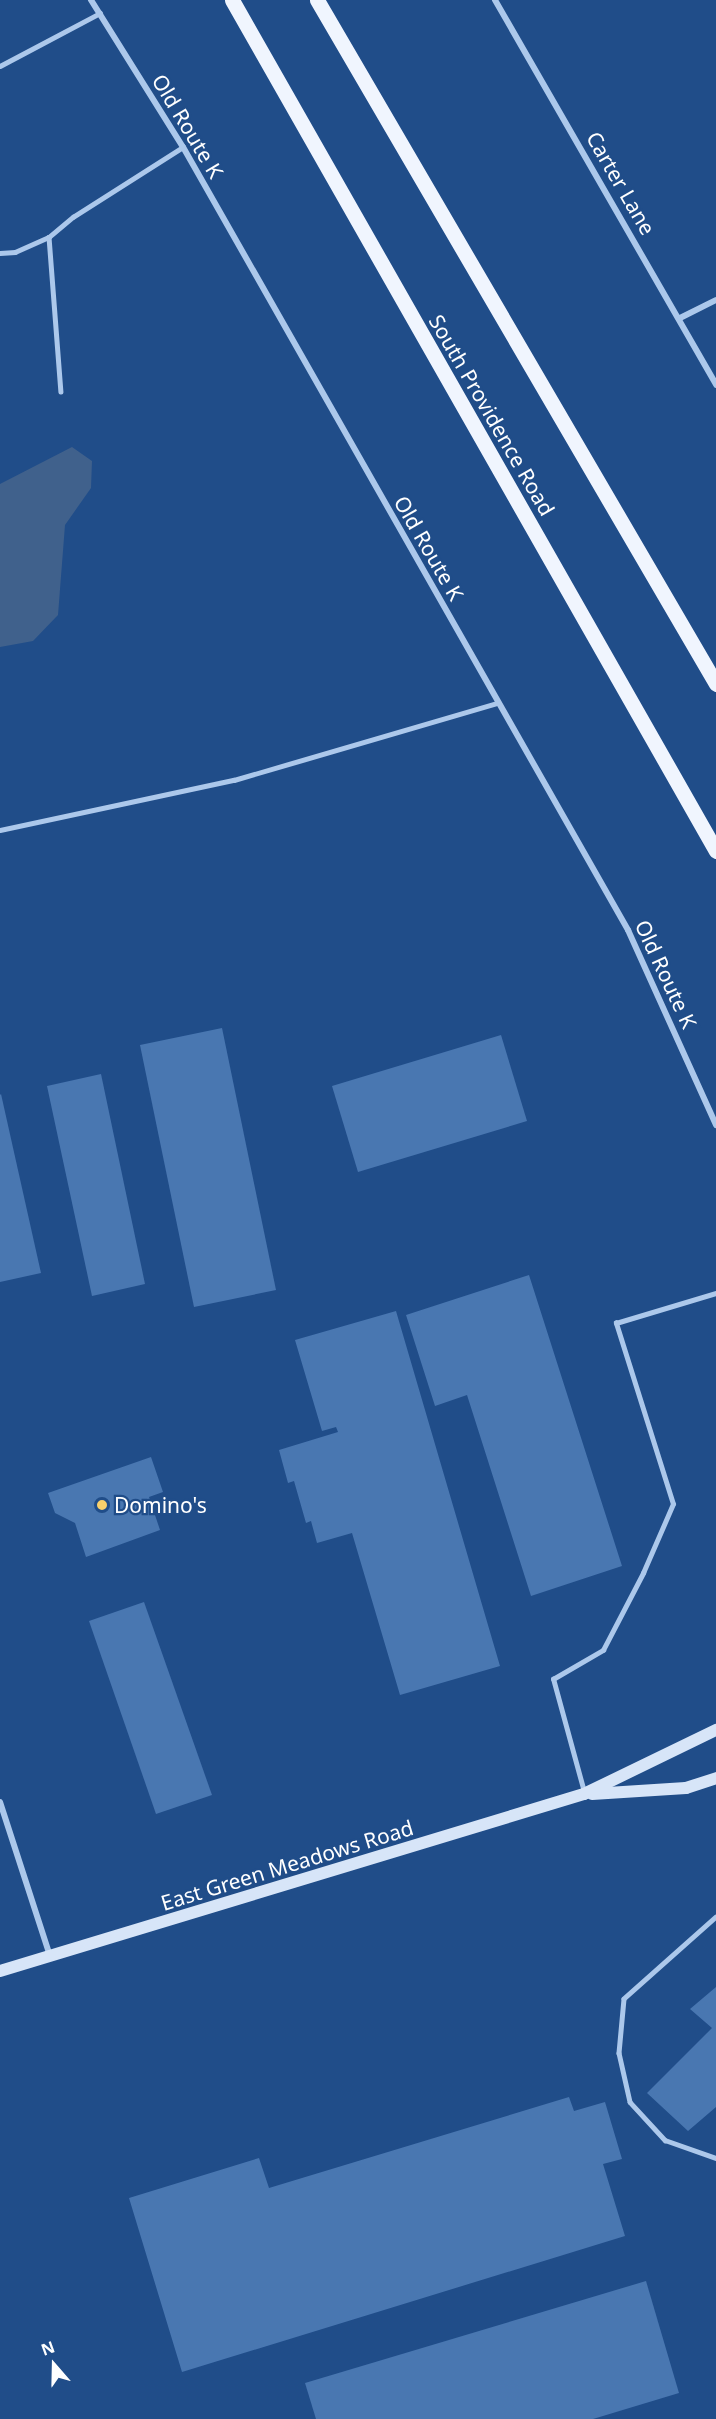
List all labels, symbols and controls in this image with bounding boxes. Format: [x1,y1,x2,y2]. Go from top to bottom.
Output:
street label: Old Route K [147,69,229,183]
street label: Carter Lane [581,127,661,239]
street label: South Providence Road [424,310,560,520]
street label: Old Route K [389,491,469,605]
street label: Old Route K [630,916,702,1032]
place label: Domino's [114,1492,207,1518]
marker: Domino's [95,1498,109,1512]
street label: East Green Meadows Road [158,1815,416,1915]
north arrow [24,2335,84,2395]
text: N [38,2336,58,2361]

